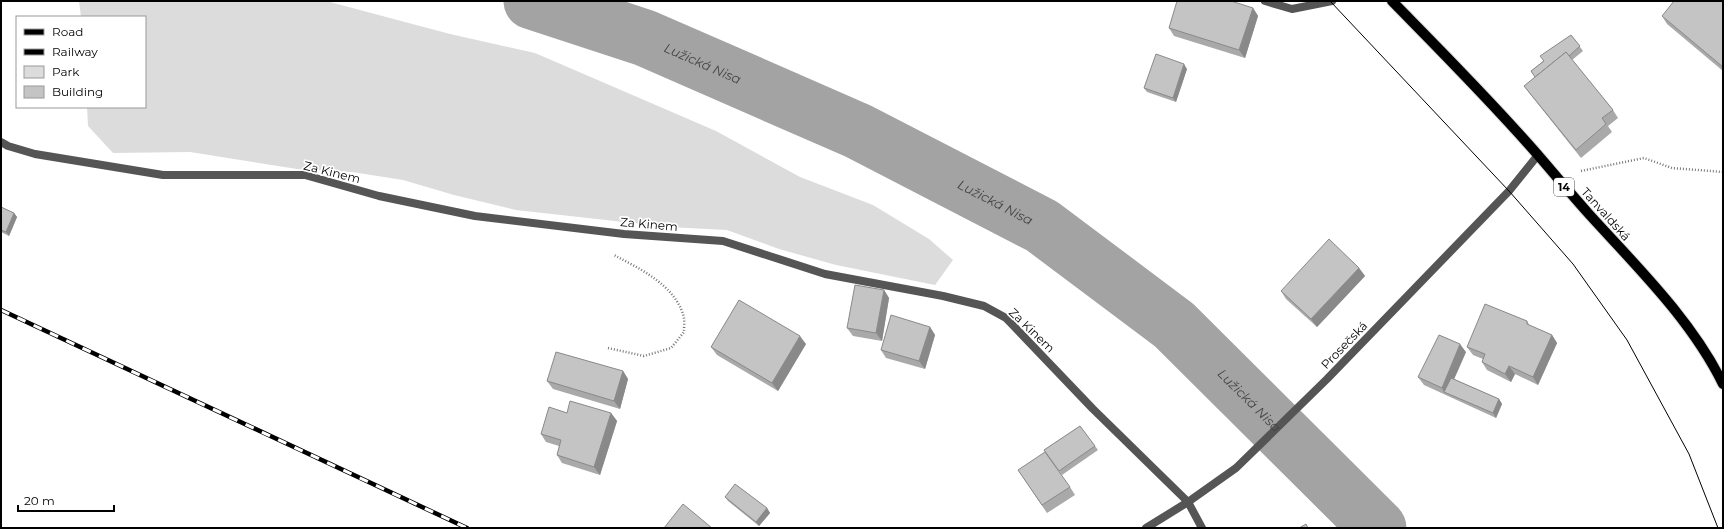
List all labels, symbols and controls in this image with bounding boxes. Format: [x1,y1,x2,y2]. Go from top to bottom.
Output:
legend [16,16,146,108]
text: Road [52,24,83,39]
water label: Lužická Nisa [662,39,744,87]
text: Railway [52,44,98,59]
text: Park [52,64,80,79]
text: Building [52,84,103,99]
street label: Za Kinem [302,158,362,186]
water label: Lužická Nisa [955,176,1036,228]
road number: 14 [1554,178,1574,196]
street label: Tanvaldská [1578,184,1634,244]
street label: Za Kinem [620,214,678,234]
street label: Za Kinem [1006,304,1058,356]
street label: Prosečská [1318,318,1370,372]
water label: Lužická Nisa [1215,365,1285,435]
scale bar [18,487,114,513]
text: 20 m [24,493,55,508]

